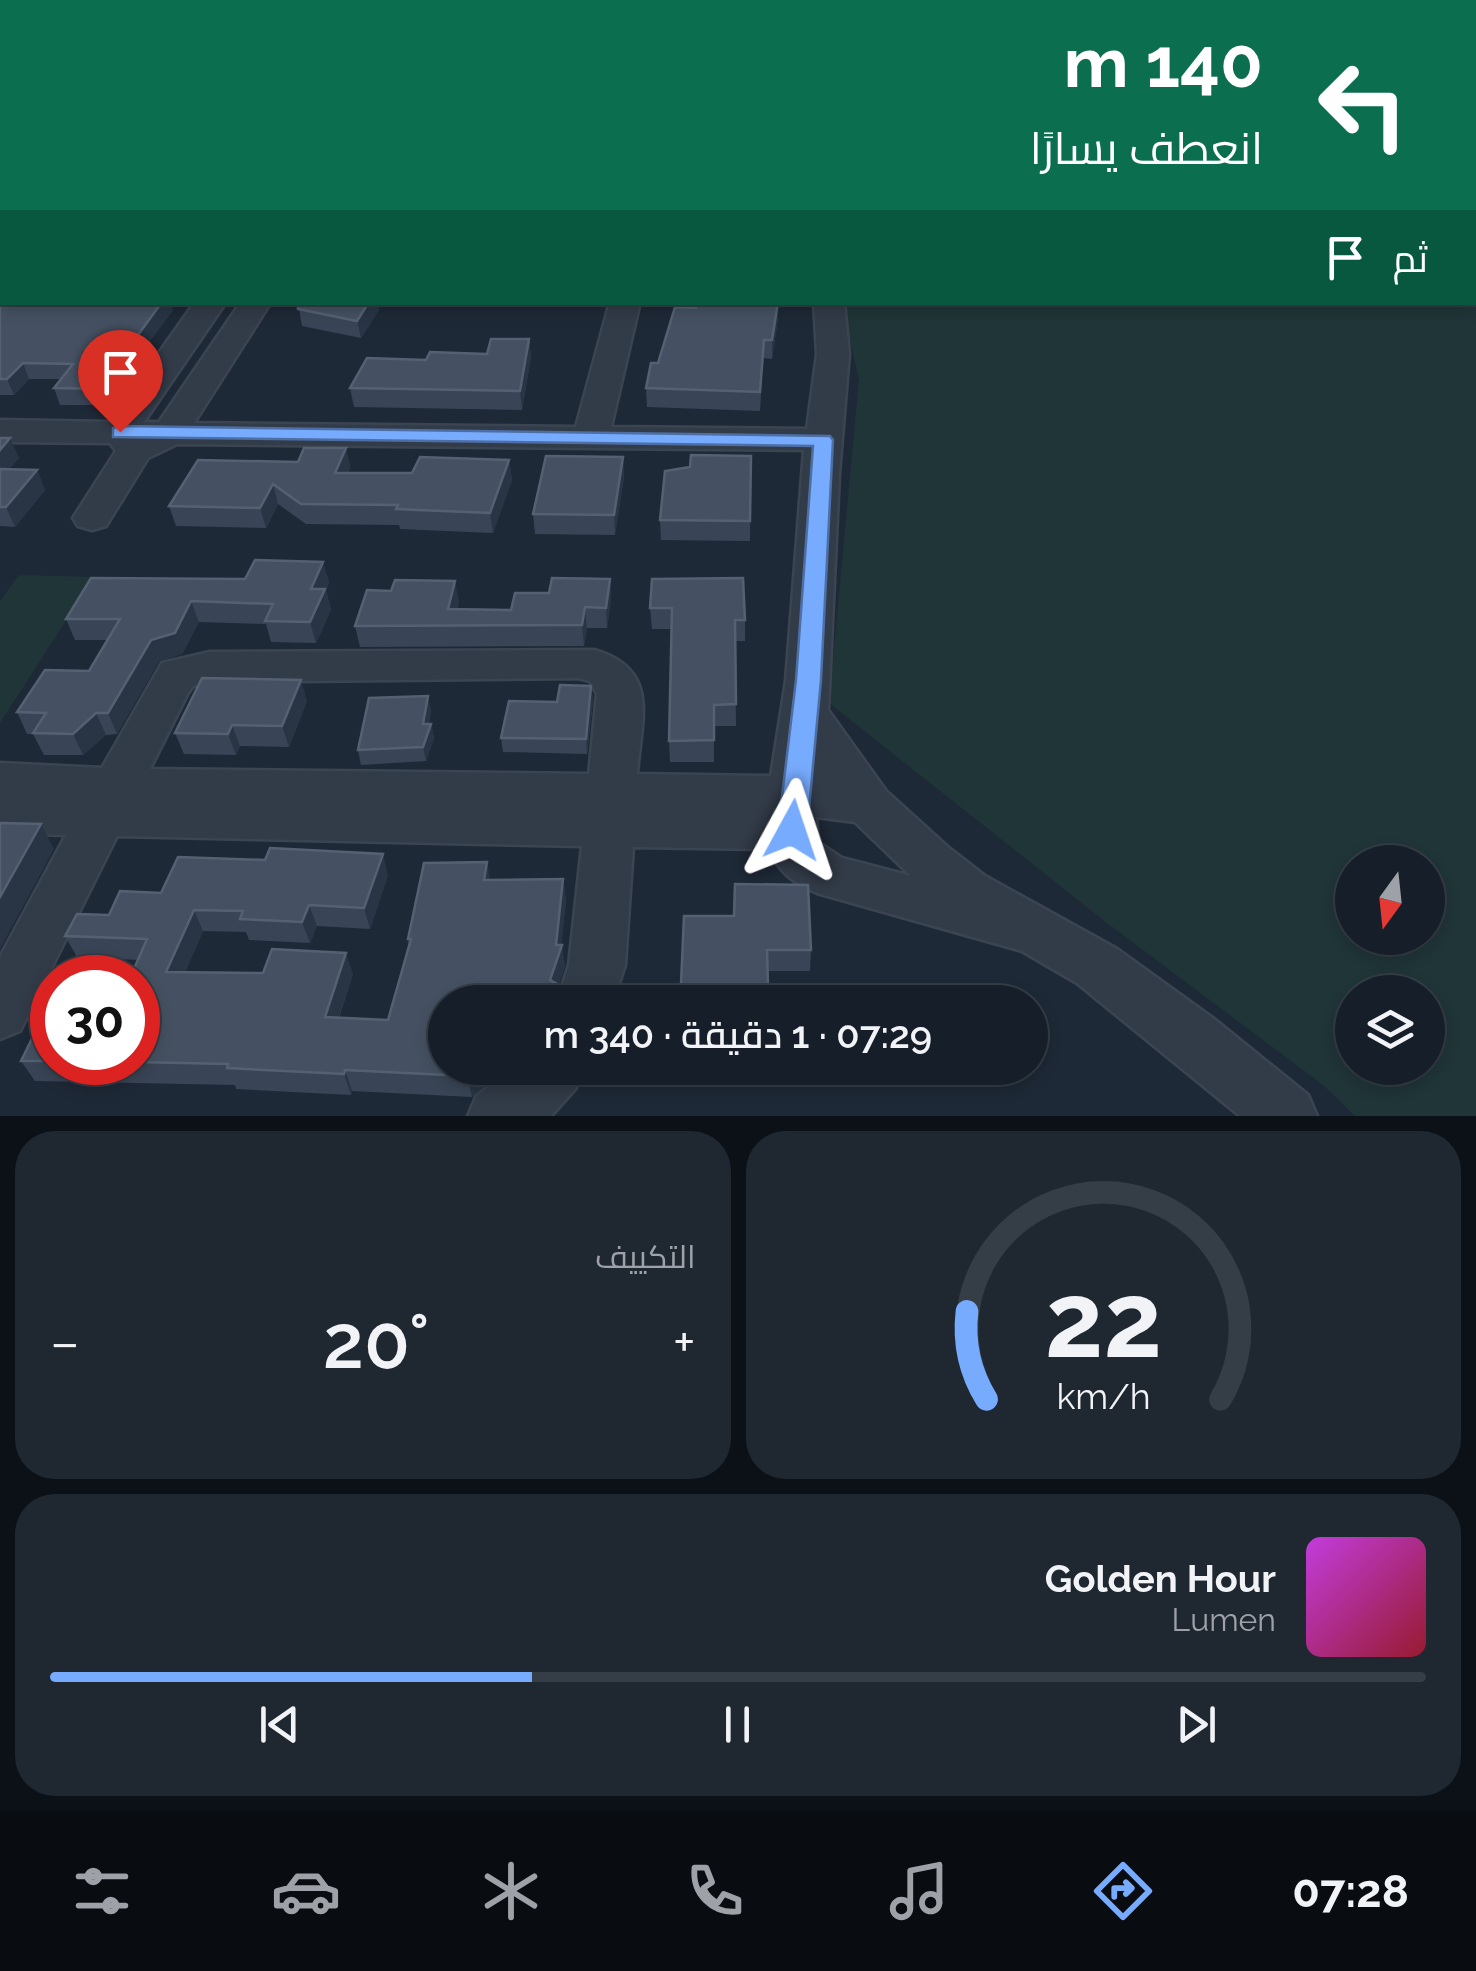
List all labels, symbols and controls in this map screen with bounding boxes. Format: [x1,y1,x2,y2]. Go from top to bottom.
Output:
text: 140 m [1063,21,1263,103]
icon: left [1298,40,1428,170]
text: انعطف يسارًا [1030,122,1263,175]
icon: arrive [1318,230,1373,285]
text: ثم [1393,236,1428,281]
pin [78,330,163,433]
icon: arrive [93,345,148,400]
position arrow [740,778,844,882]
north arrow [1335,845,1445,955]
map controls [1335,845,1445,1085]
speed limit sign: 30 [30,955,160,1085]
button: layers [1335,975,1445,1085]
text: 07:29 · 1 دقيقة · 340 m [544,1012,932,1057]
text: التكييف [595,1238,696,1275]
text: 22 [1045,1259,1162,1381]
text: 20° [323,1297,430,1386]
text: − [50,1310,80,1375]
text: + [673,1310,696,1375]
text: km/h [1056,1375,1150,1417]
text: Golden Hour [1045,1556,1276,1601]
text: Lumen [1172,1601,1276,1638]
icon: previous [252,1697,307,1752]
icon: pause [710,1697,765,1752]
icon: next [1169,1697,1224,1752]
icon: filters [67,1856,137,1926]
icon: car [271,1856,341,1926]
icon: climate [476,1856,546,1926]
icon: phone [680,1856,750,1926]
icon: music [884,1856,954,1926]
icon: directions [1088,1856,1158,1926]
text: 07:28 [1292,1865,1409,1918]

